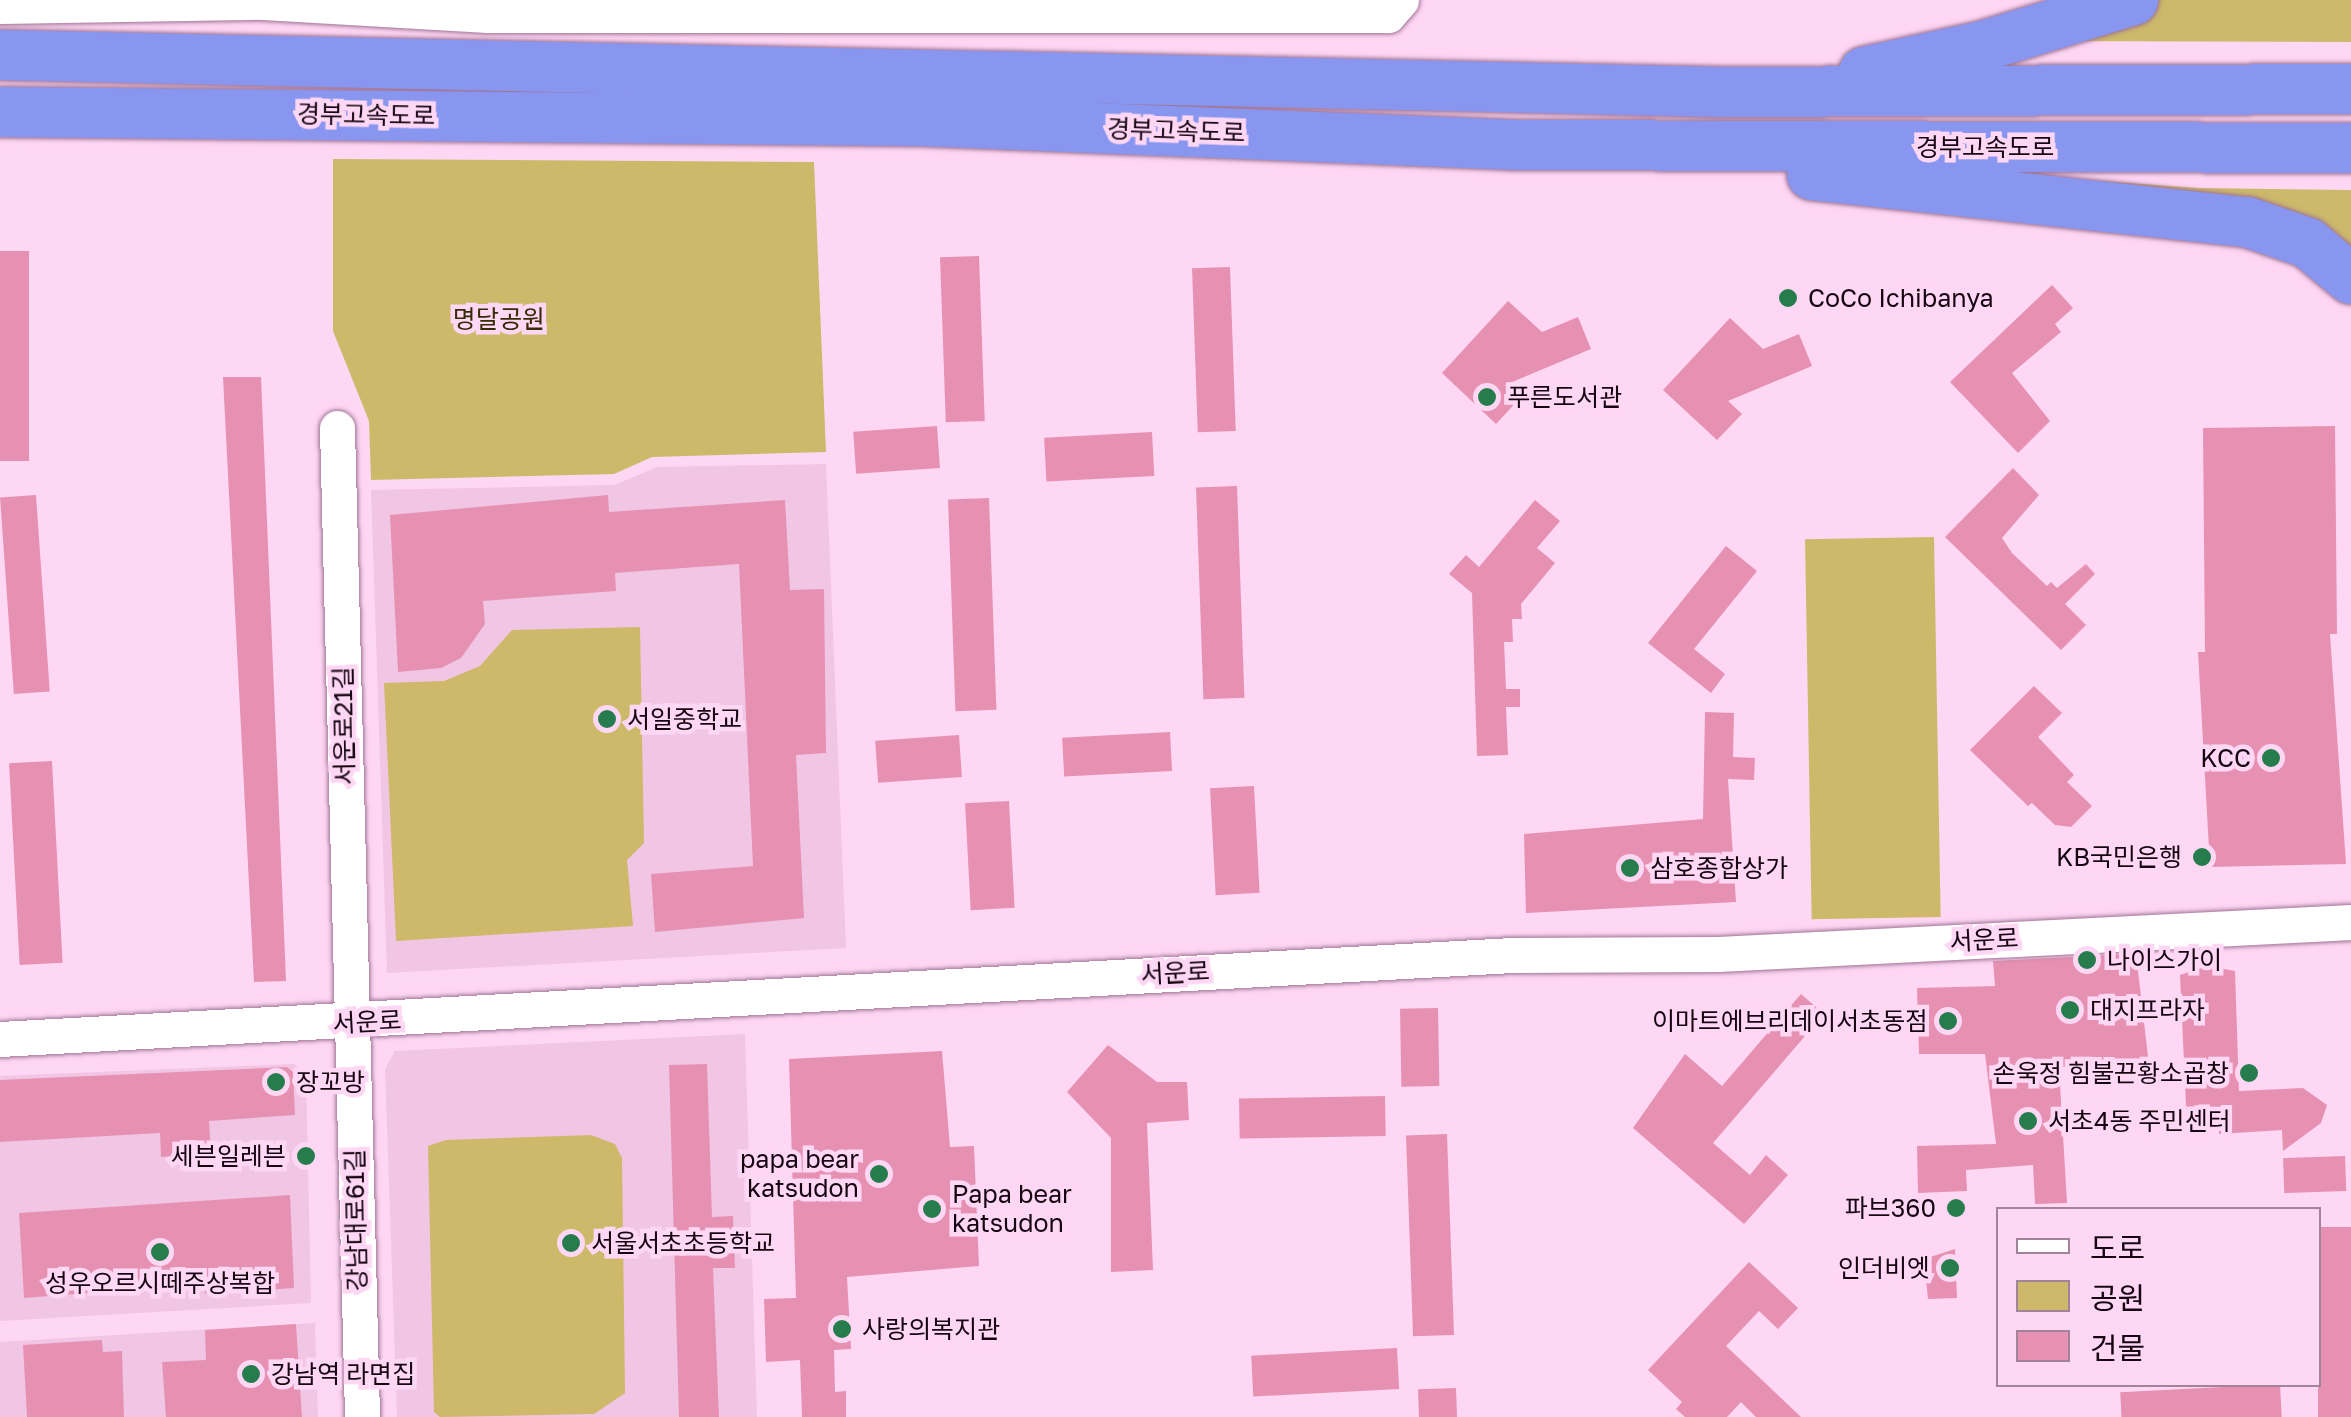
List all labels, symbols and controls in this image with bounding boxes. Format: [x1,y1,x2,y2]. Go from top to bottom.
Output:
street label: 경부고속도로 [297,99,435,131]
street label: 경부고속도로 [1107,114,1245,148]
street label: 경부고속도로 [1916,132,2054,162]
place label: CoCo Ichibanya [1808,283,1994,313]
marker: CoCo Ichibanya [1777,287,1799,309]
park label: 명달공원 [453,304,545,334]
place label: 푸른도서관 [1507,382,1622,412]
marker: 푸른도서관 [1476,386,1498,408]
street label: 서운로21길 [328,666,360,786]
place label: 서일중학교 [627,704,742,734]
marker: 서일중학교 [596,708,618,730]
place label: KCC [2200,743,2251,773]
marker: KCC [2260,747,2282,769]
place label: KB국민은행 [2056,842,2182,872]
marker: KB국민은행 [2191,846,2213,868]
place label: 삼호종합상가 [1650,853,1788,883]
marker: 삼호종합상가 [1619,857,1641,879]
street label: 서운로 [1949,923,2019,957]
place label: 나이스가이 [2107,945,2222,975]
marker: 나이스가이 [2076,949,2098,971]
street label: 서운로 [1140,956,1210,990]
place label: 대지프라자 [2090,995,2205,1025]
marker: 대지프라자 [2059,999,2081,1021]
street label: 서운로 [332,1005,402,1039]
place label: 이마트에브리데이서초동점 [1652,1006,1928,1036]
marker: 이마트에브리데이서초동점 [1937,1010,1959,1032]
place label: 손욱정 힘불끈황소곱창 [1993,1058,2229,1088]
marker: 손욱정 힘불끈황소곱창 [2238,1062,2260,1084]
place label: 장꼬방 [296,1067,365,1097]
marker: 장꼬방 [265,1071,287,1093]
place label: 서초4동 주민센터 [2048,1106,2230,1136]
marker: 서초4동 주민센터 [2017,1110,2039,1132]
place label: 세븐일레븐 [171,1141,286,1171]
marker: 세븐일레븐 [295,1145,317,1167]
place label: papa bear katsudon [740,1145,859,1204]
street label: 강남대로61길 [340,1149,372,1291]
marker: papa bear katsudon [868,1163,890,1185]
place label: Papa bear katsudon [952,1180,1072,1239]
place label: 파브360 [1845,1193,1936,1223]
marker: 파브360 [1945,1197,1967,1219]
marker: Papa bear katsudon [921,1198,943,1220]
legend [1996,1207,2321,1387]
place label: 서울서초초등학교 [591,1228,775,1258]
text: 도로 [2090,1230,2145,1266]
marker: 서울서초초등학교 [560,1232,582,1254]
marker: 성우오르시떼주상복합 [149,1241,171,1263]
place label: 인더비엣 [1838,1253,1930,1283]
marker: 인더비엣 [1939,1257,1961,1279]
place label: 성우오르시떼주상복합 [45,1268,275,1298]
text: 공원 [2090,1280,2145,1316]
place label: 사랑의복지관 [862,1314,1000,1344]
marker: 사랑의복지관 [831,1318,853,1340]
text: 건물 [2090,1330,2145,1366]
place label: 강남역 라면집 [271,1359,415,1389]
marker: 강남역 라면집 [240,1363,262,1385]

